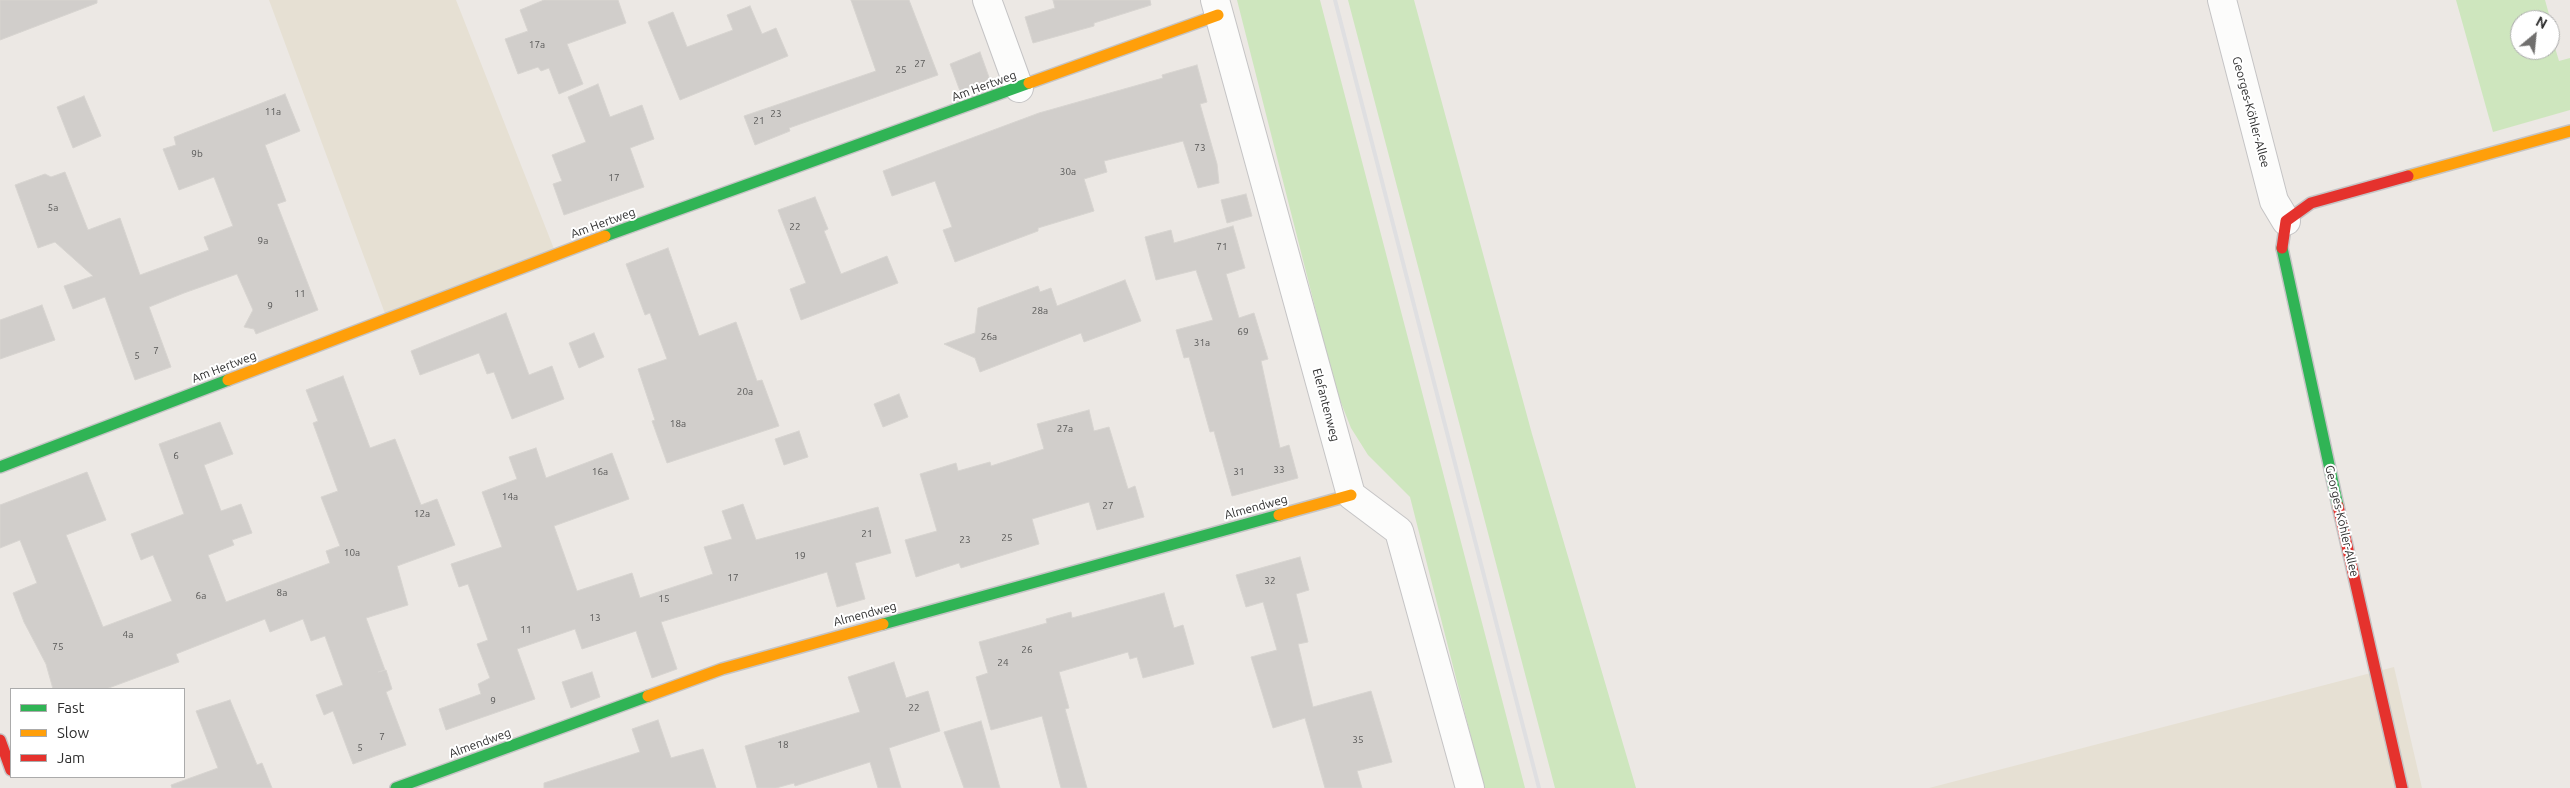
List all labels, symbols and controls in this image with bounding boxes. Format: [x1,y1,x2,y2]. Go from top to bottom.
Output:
north arrow [2510,10,2560,60]
text: N [2533,13,2550,32]
house number: 17a [529,39,545,51]
street label: Georges-Köhler-Allee [2229,55,2273,169]
house number: 27 [914,58,926,70]
house number: 25 [895,64,907,76]
street label: Am Hertweg [950,68,1018,104]
house number: 11a [265,106,281,118]
house number: 23 [770,108,782,120]
house number: 21 [753,115,765,127]
house number: 73 [1194,142,1206,154]
house number: 9b [191,148,203,160]
house number: 30a [1060,166,1076,178]
house number: 17 [608,172,620,184]
house number: 5a [48,202,58,214]
street label: Am Hertweg [569,205,637,241]
house number: 22 [789,221,801,233]
house number: 9a [258,235,268,247]
house number: 71 [1216,241,1228,253]
house number: 11 [294,288,306,300]
house number: 9 [267,300,273,312]
house number: 28a [1032,305,1048,317]
house number: 69 [1237,326,1249,338]
house number: 26a [981,331,997,343]
house number: 31a [1194,337,1210,349]
house number: 7 [153,345,159,357]
street label: Am Hertweg [190,348,258,386]
house number: 5 [134,350,140,362]
street label: Elefantenweg [1309,367,1343,443]
house number: 20a [737,386,753,398]
house number: 18a [670,418,686,430]
house number: 27a [1057,423,1073,435]
house number: 6 [173,450,179,462]
house number: 33 [1273,464,1285,476]
street label: Georges-Köhler-Allee [2322,464,2362,578]
house number: 16a [592,466,608,478]
house number: 31 [1233,466,1245,478]
house number: 14a [502,491,518,503]
street label: Almendweg [1223,492,1289,522]
house number: 27 [1102,500,1114,512]
house number: 12a [414,508,430,520]
house number: 21 [861,528,873,540]
house number: 25 [1001,532,1013,544]
house number: 23 [959,534,971,546]
house number: 10a [344,547,360,559]
house number: 19 [794,550,806,562]
house number: 17 [727,572,739,584]
house number: 32 [1264,575,1276,587]
house number: 8a [277,587,287,599]
house number: 6a [196,590,206,602]
house number: 15 [658,593,670,605]
street label: Almendweg [832,599,898,629]
house number: 13 [589,612,601,624]
house number: 11 [520,624,532,636]
house number: 4a [123,629,133,641]
house number: 75 [52,641,64,653]
house number: 26 [1021,644,1033,656]
house number: 24 [997,657,1009,669]
legend [10,688,185,778]
house number: 9 [490,695,496,707]
text: Fast [57,699,84,716]
house number: 22 [908,702,920,714]
text: Slow [57,724,89,741]
street label: Almendweg [447,725,513,761]
house number: 7 [379,731,385,743]
house number: 35 [1352,734,1364,746]
house number: 18 [777,739,789,751]
house number: 5 [357,742,363,754]
text: Jam [57,749,85,766]

